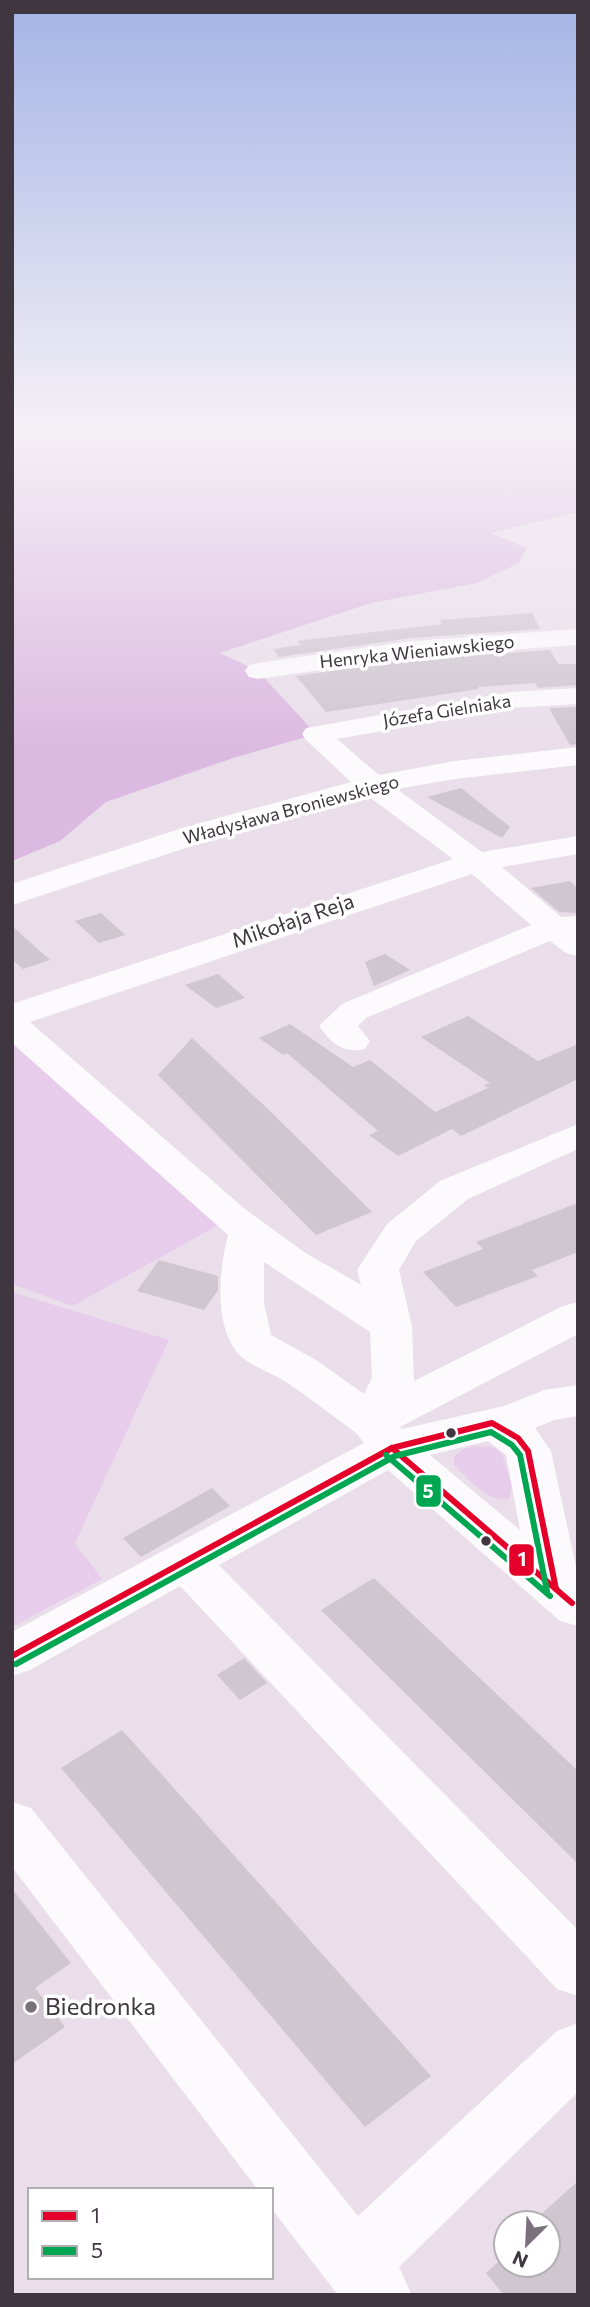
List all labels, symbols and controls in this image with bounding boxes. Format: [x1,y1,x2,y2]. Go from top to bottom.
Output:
street label: Henryka Wieniawskiego [318,630,515,672]
street label: Józefa Gielniaka [381,689,513,731]
street label: Władysława Broniewskiego [180,770,401,848]
street label: Mikołaja Reja [228,887,357,952]
unlabelled marker [444,1426,458,1440]
line badge: 5 [415,1474,442,1508]
text: 5 [422,1479,434,1502]
unlabelled marker [479,1534,493,1548]
line badge: 1 [508,1543,535,1577]
text: 1 [518,1547,526,1570]
place label: Biedronka [45,1991,156,2020]
marker: Biedronka [23,1999,39,2015]
legend [28,2188,273,2279]
text: 1 [91,2202,100,2227]
north arrow [492,2209,562,2279]
text: 5 [91,2237,103,2262]
text: N [509,2247,531,2273]

